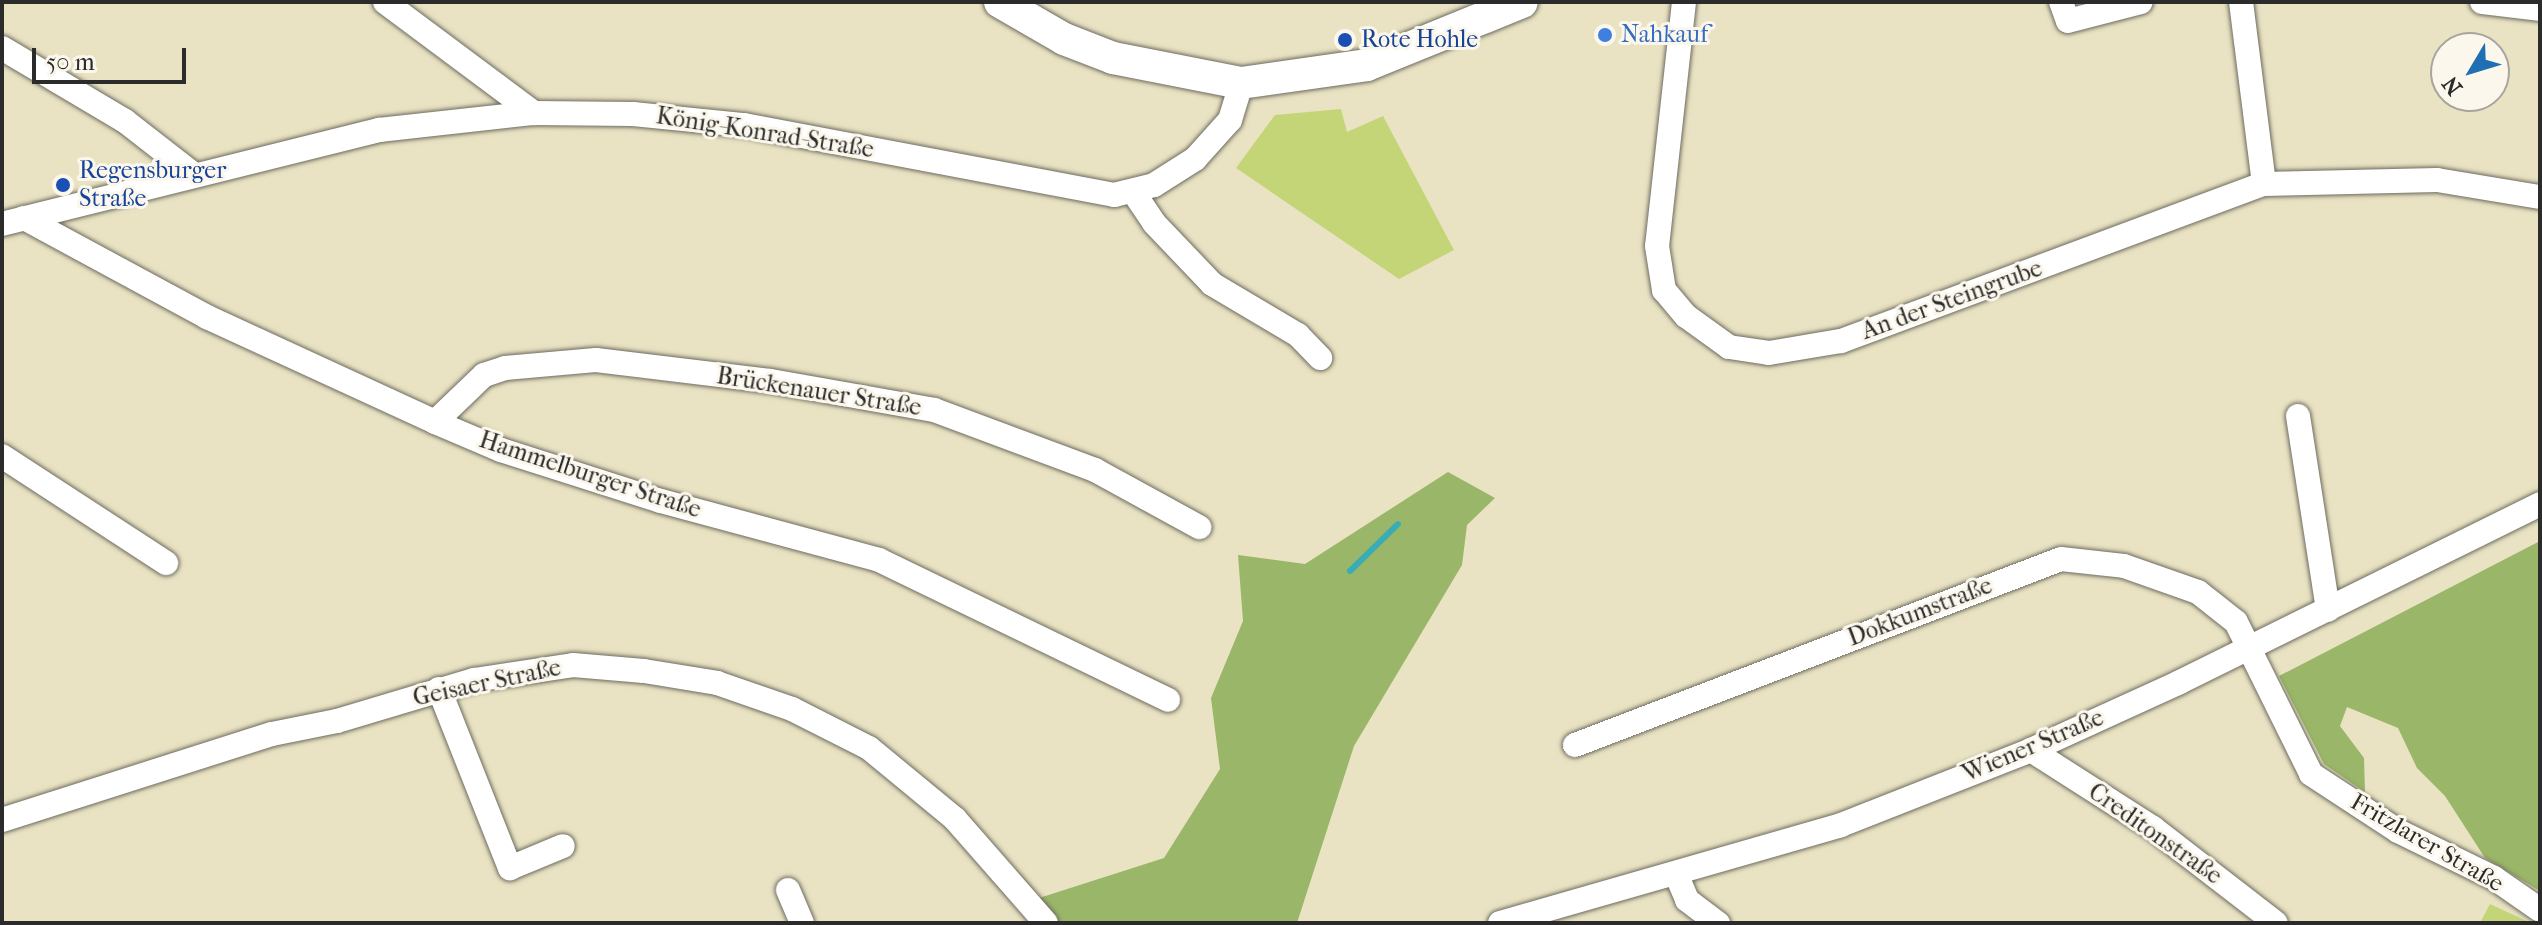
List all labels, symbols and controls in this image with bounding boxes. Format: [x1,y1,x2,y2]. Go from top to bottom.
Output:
place label: Nahkauf [1621,21,1708,49]
place label: Rote Hohle [1361,26,1478,54]
marker: Nahkauf [1596,26,1614,44]
marker: Rote Hohle [1336,31,1354,49]
scale bar [36,32,190,82]
north arrow [2430,32,2510,112]
text: 50 m [46,48,95,76]
text: N [2437,71,2468,100]
street label: König-Konrad-Straße [654,102,876,164]
place label: Regensburger Straße [79,157,226,213]
marker: Regensburger Straße [54,176,72,194]
street label: An der Steingrube [1858,254,2046,346]
street label: Brückenauer Straße [715,362,923,422]
street label: Hammelburger Straße [475,426,705,524]
street label: Dokkumstraße [1844,571,1996,653]
street label: Geisaer Straße [410,653,564,713]
street label: Wiener Straße [1958,703,2108,789]
street label: Creditonstraße [2083,777,2227,891]
street label: Fritzlarer Straße [2346,788,2508,898]

